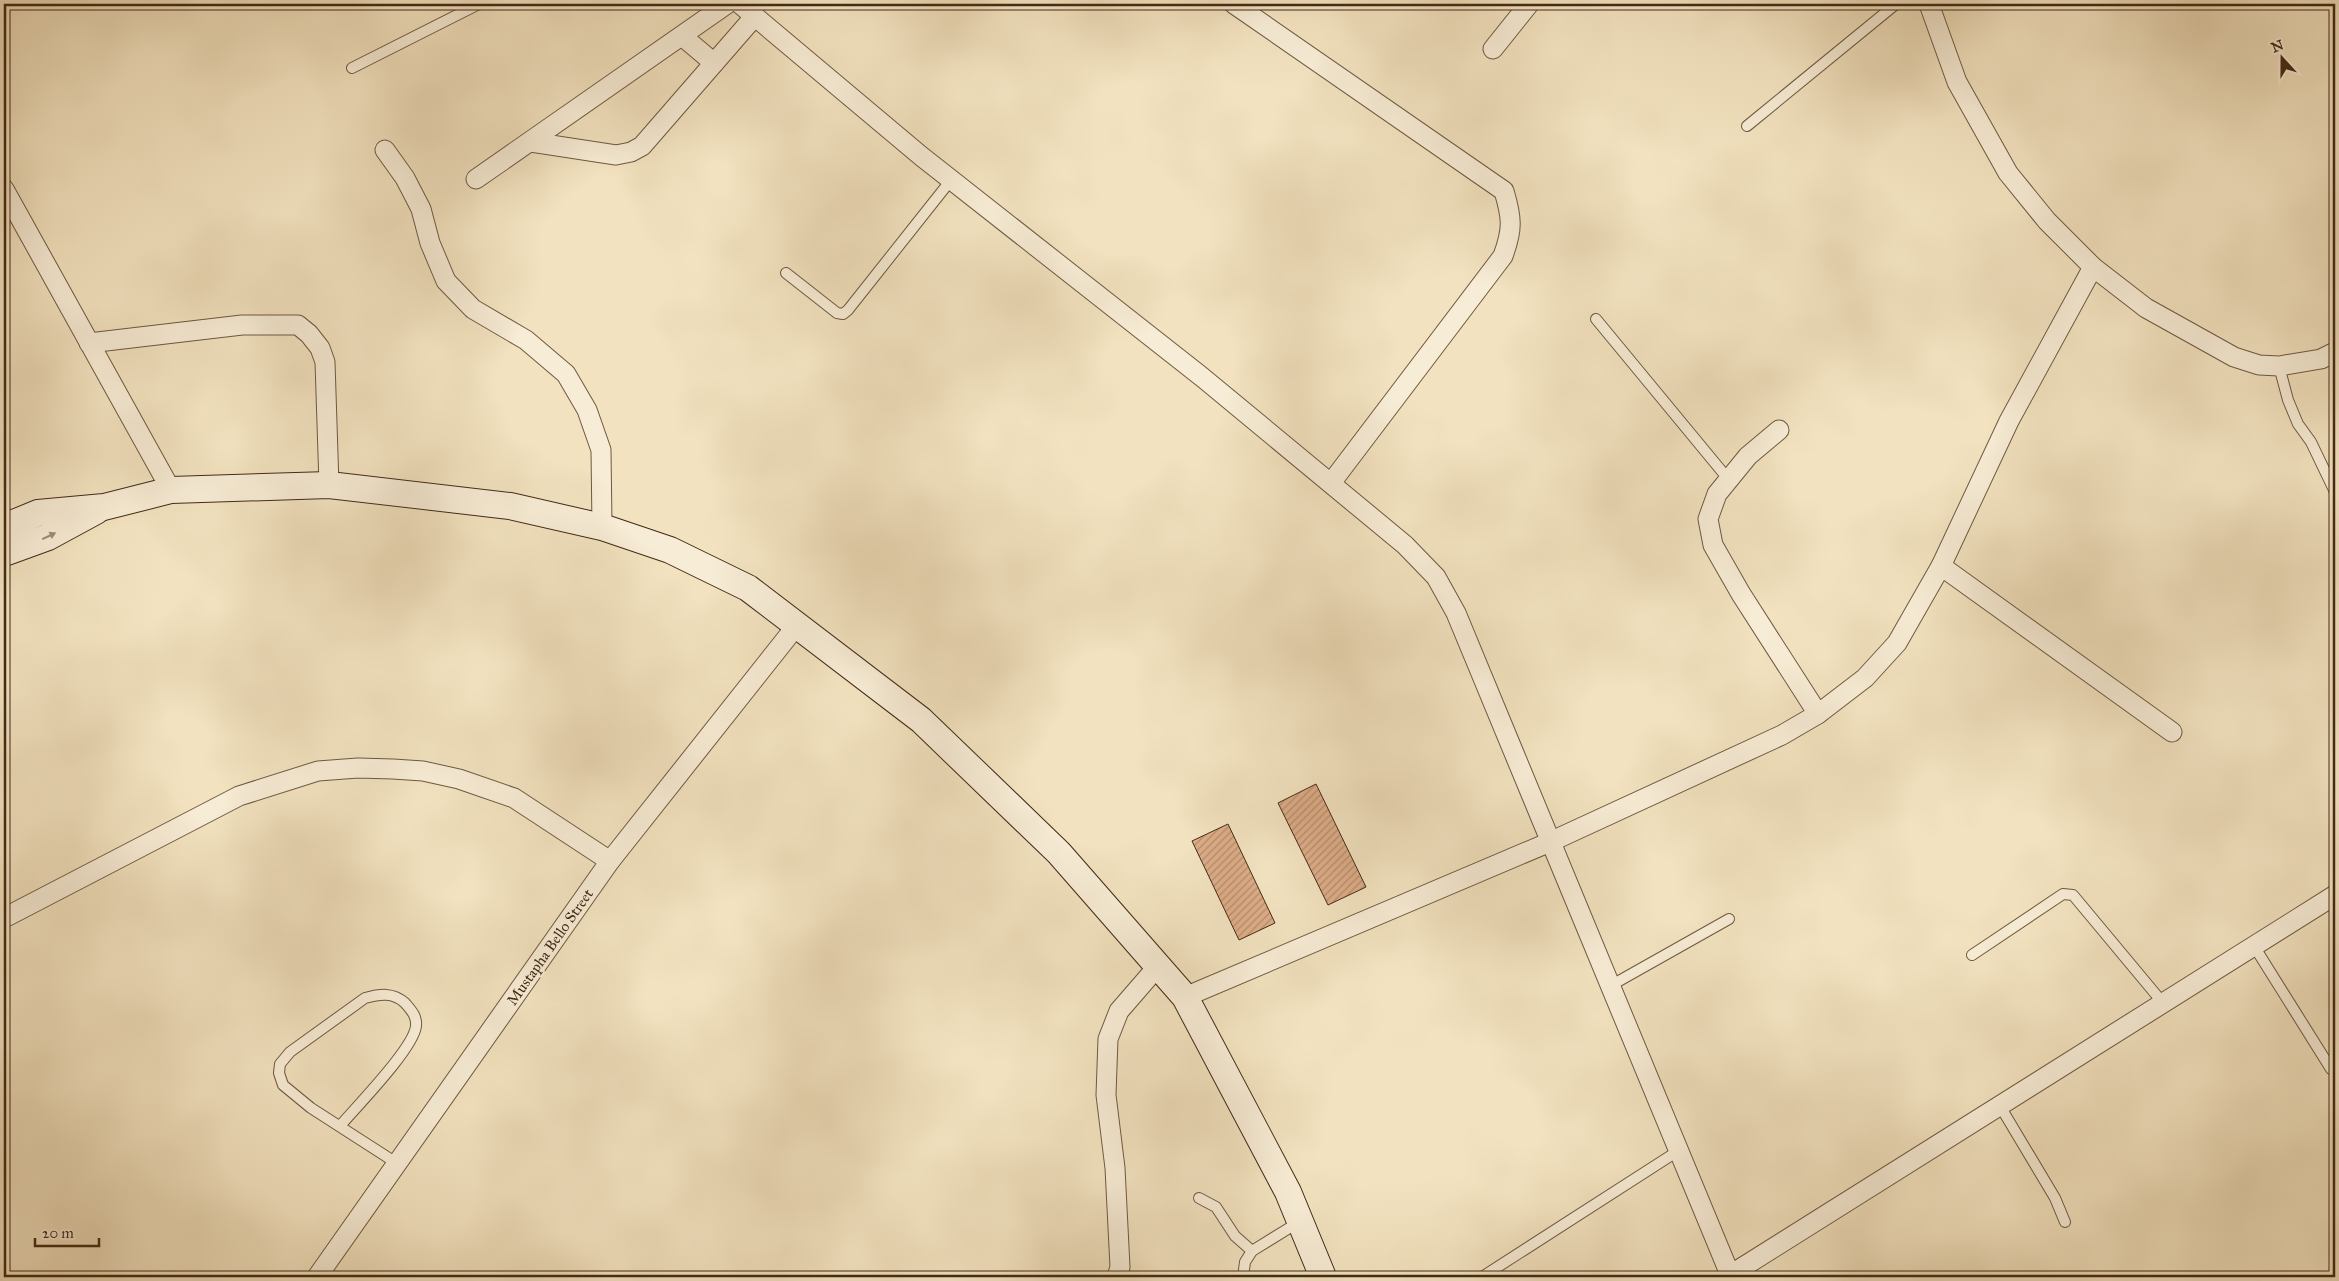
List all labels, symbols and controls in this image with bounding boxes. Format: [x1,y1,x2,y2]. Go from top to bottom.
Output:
north arrow [2256,32,2306,82]
text: N [2269,36,2286,56]
one-way arrow [42,531,56,539]
street label: Mustapha Bello Street [503,885,597,1009]
scale bar [35,1216,99,1248]
text: 20 m [42,1224,74,1242]

